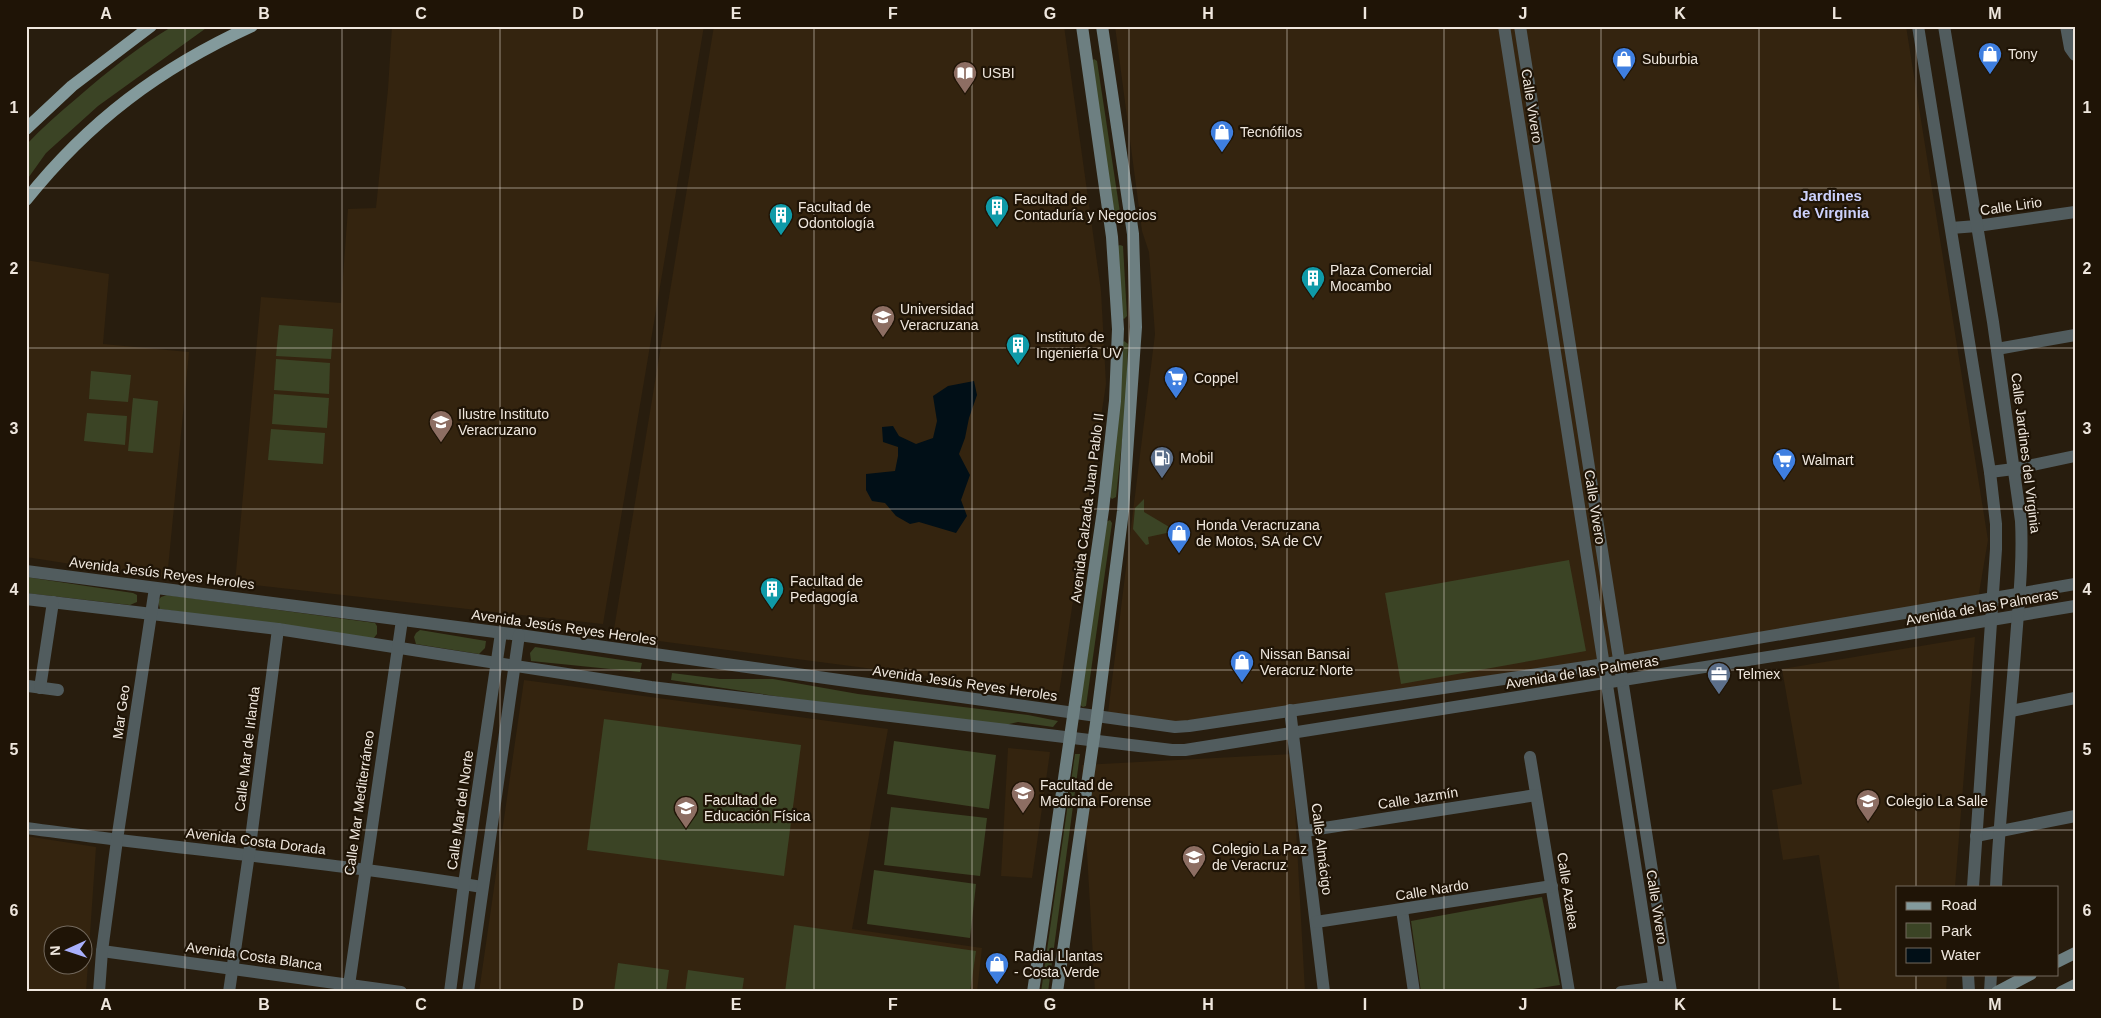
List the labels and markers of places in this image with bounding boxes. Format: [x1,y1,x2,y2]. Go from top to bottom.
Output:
shop icon: Tony [1977,41,2003,75]
shop icon: Suburbia [1611,46,1637,80]
place label: Tony [2008,46,2038,62]
place label: Suburbia [1642,51,1698,67]
library icon: USBI [952,60,978,94]
place label: USBI [982,65,1015,81]
shop icon: Tecnófilos [1209,119,1235,153]
place label: Tecnófilos [1240,124,1302,140]
place label: Facultad de Contaduría y Negocios [1014,191,1156,223]
building icon: Facultad de Contaduría y Negocios [984,194,1010,228]
place label: Facultad de Odontología [798,199,874,231]
building icon: Facultad de Odontología [768,202,794,236]
place label: Plaza Comercial Mocambo [1330,262,1432,294]
building icon: Plaza Comercial Mocambo [1300,265,1326,299]
place label: Universidad Veracruzana [900,301,979,333]
school or university icon: Universidad Veracruzana [870,304,896,338]
place label: Instituto de Ingeniería UV [1036,329,1122,361]
building icon: Instituto de Ingeniería UV [1005,332,1031,366]
supermarket icon: Coppel [1163,365,1189,399]
place label: Coppel [1194,370,1238,386]
place label: Ilustre Instituto Veracruzano [458,406,549,438]
school or university icon: Ilustre Instituto Veracruzano [428,409,454,443]
fuel station icon: Mobil [1149,445,1175,479]
supermarket icon: Walmart [1771,447,1797,481]
place label: Mobil [1180,450,1213,466]
place label: Walmart [1802,452,1854,468]
place label: Honda Veracruzana de Motos, SA de CV [1196,517,1323,549]
shop icon: Honda Veracruzana de Motos, SA de CV [1166,520,1192,554]
place label: Facultad de Pedagogía [790,573,863,605]
building icon: Facultad de Pedagogía [759,576,785,610]
place label: Nissan Bansai Veracruz Norte [1260,646,1354,678]
shop icon: Nissan Bansai Veracruz Norte [1229,649,1255,683]
office icon: Telmex [1706,661,1732,695]
place label: Telmex [1736,666,1780,682]
place label: Facultad de Medicina Forense [1040,777,1151,809]
school or university icon: Facultad de Medicina Forense [1010,780,1036,814]
school or university icon: Colegio La Salle [1855,788,1881,822]
place label: Facultad de Educación Física [704,792,811,824]
place label: Colegio La Salle [1886,793,1988,809]
school or university icon: Facultad de Educación Física [673,795,699,829]
place label: Colegio La Paz de Veracruz [1212,841,1307,873]
school or university icon: Colegio La Paz de Veracruz [1181,844,1207,878]
place label: Radial Llantas - Costa Verde [1014,948,1103,980]
shop icon: Radial Llantas - Costa Verde [984,951,1010,985]

